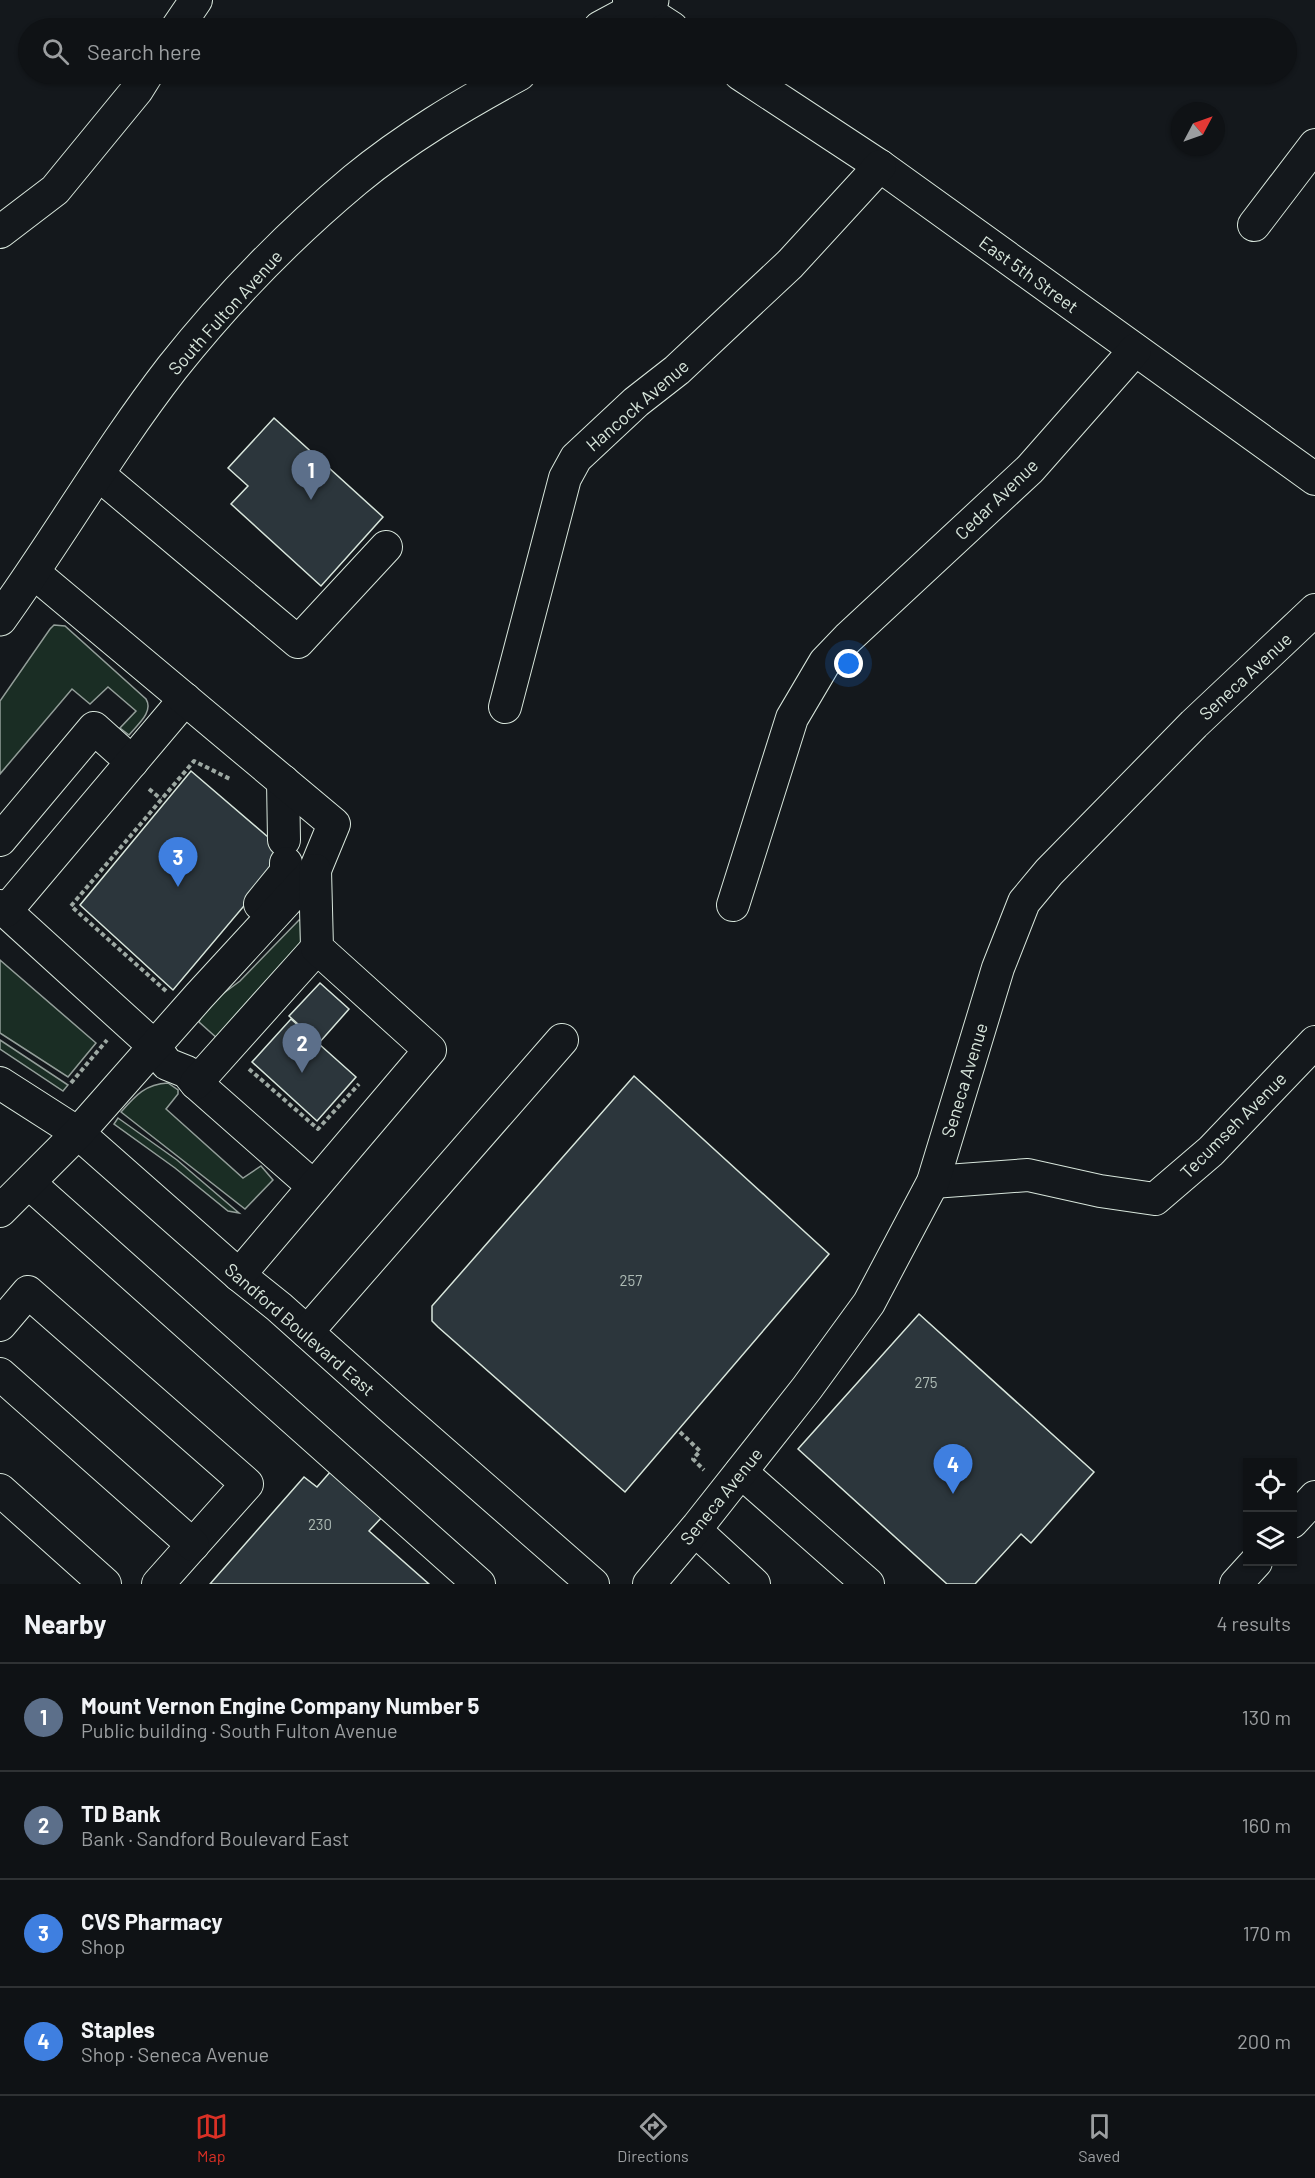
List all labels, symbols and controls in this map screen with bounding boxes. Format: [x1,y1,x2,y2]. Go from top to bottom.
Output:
search box [18,18,1297,84]
icon: search [39,35,72,68]
text: Search here [87,38,201,64]
north arrow [1171,102,1225,156]
street label: East 5th Street [975,231,1083,317]
street label: South Fulton Avenue [163,245,287,379]
street label: Hancock Avenue [581,354,693,456]
pin: 1 [292,450,330,500]
street label: Cedar Avenue [950,454,1042,544]
street label: Seneca Avenue [1194,627,1296,725]
your location [834,649,863,678]
pin: 3 [158,838,198,887]
street label: Seneca Avenue [936,1020,992,1140]
pin: 2 [282,1024,322,1073]
street label: Tecumseh Avenue [1175,1067,1291,1183]
street label: Sandford Boulevard East [221,1258,379,1400]
house number: 257 [620,1271,642,1289]
house number: 275 [915,1373,937,1391]
street label: Seneca Avenue [675,1443,767,1549]
pin: 4 [934,1444,972,1494]
map controls [1243,1458,1297,1566]
button: locate [1243,1458,1297,1512]
button: layers [1243,1512,1297,1566]
house number: 230 [308,1515,332,1533]
text: Nearby [24,1608,106,1639]
text: 4 results [1216,1611,1291,1635]
text: Mount Vernon Engine Company Number 5 [81,1692,479,1718]
text: 1 [40,1705,47,1729]
text: 130 m [1242,1705,1291,1729]
text: Public building · South Fulton Avenue [81,1718,398,1742]
text: TD Bank [81,1800,161,1826]
text: 2 [38,1813,49,1837]
text: 160 m [1242,1813,1291,1837]
text: Bank · Sandford Boulevard East [81,1826,349,1850]
text: CVS Pharmacy [81,1908,223,1934]
text: 3 [38,1921,49,1945]
text: 170 m [1243,1921,1291,1945]
text: Shop [81,1934,125,1958]
text: Staples [81,2016,155,2042]
text: 4 [37,2029,50,2053]
text: 200 m [1237,2029,1291,2053]
text: Shop · Seneca Avenue [81,2042,269,2066]
tab: Map [195,2110,228,2165]
tab: Directions [617,2110,689,2165]
tab: Saved [1078,2110,1120,2165]

